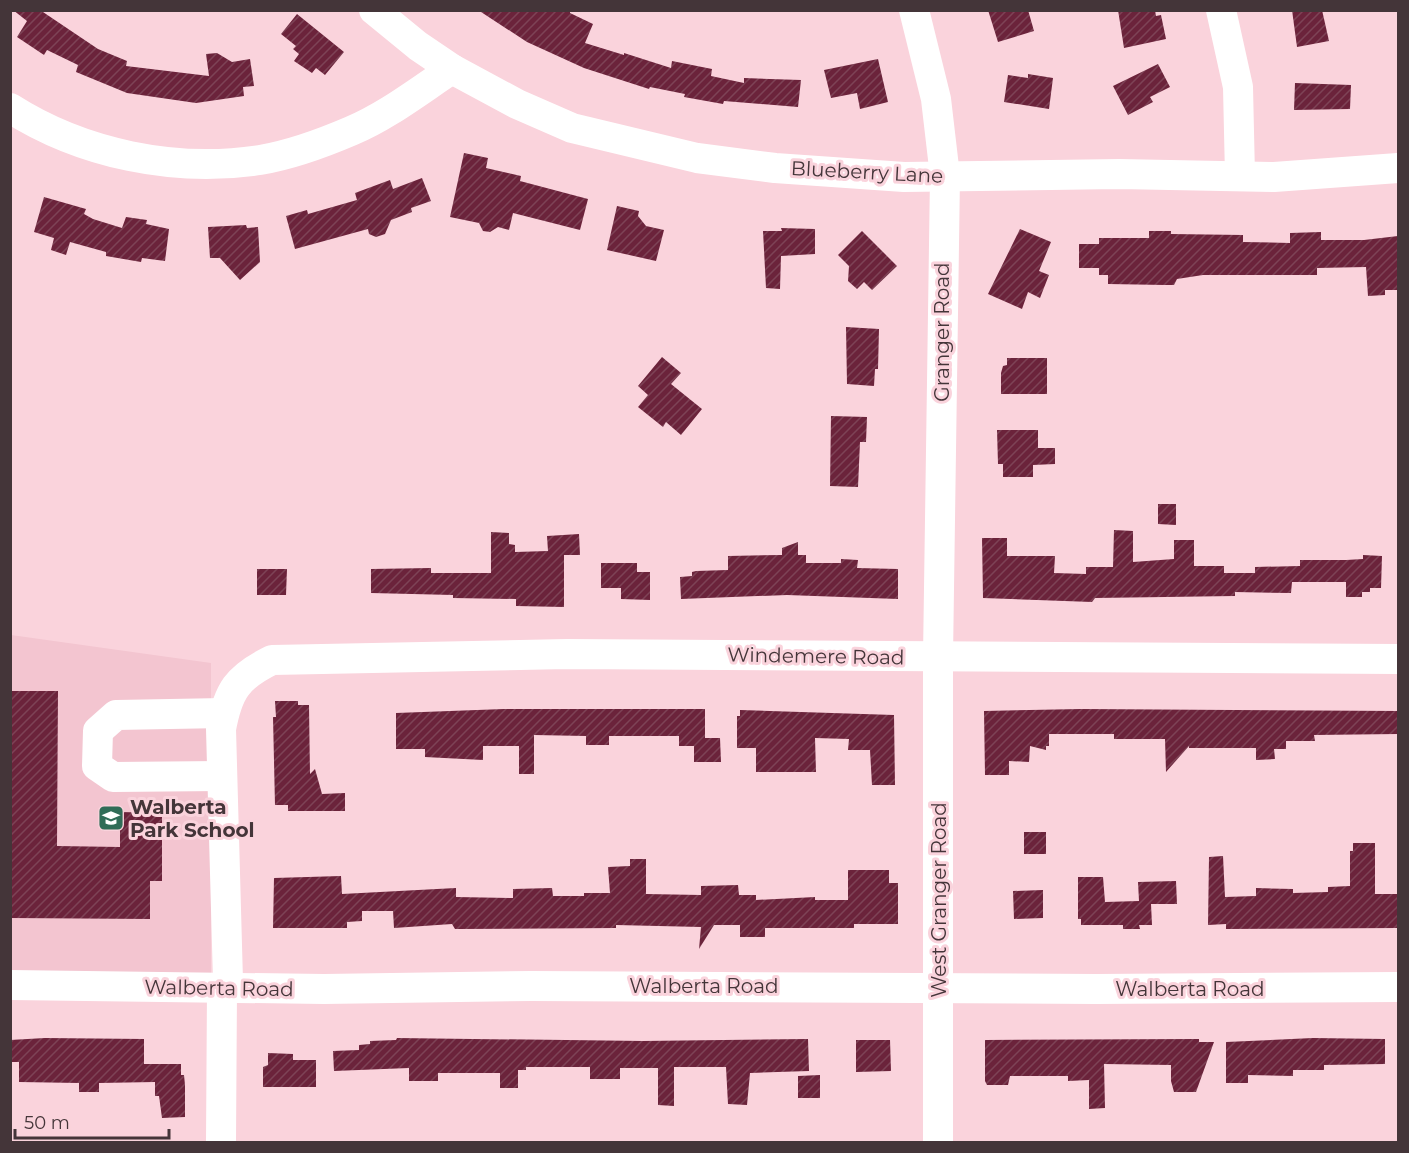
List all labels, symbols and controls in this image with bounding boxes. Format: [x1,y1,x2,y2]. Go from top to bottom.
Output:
street label: Blueberry Lane [790,156,944,188]
street label: Granger Road [930,262,954,402]
street label: Windemere Road [727,642,905,670]
place label: Walberta Park School [130,795,255,842]
street label: West Granger Road [927,802,951,998]
school or university icon: Walberta Park School [96,803,126,833]
street label: Walberta Road [629,974,779,998]
street label: Walberta Road [144,975,294,1001]
street label: Walberta Road [1115,977,1265,1001]
scale bar [15,1102,170,1140]
text: 50 m [24,1112,70,1134]

